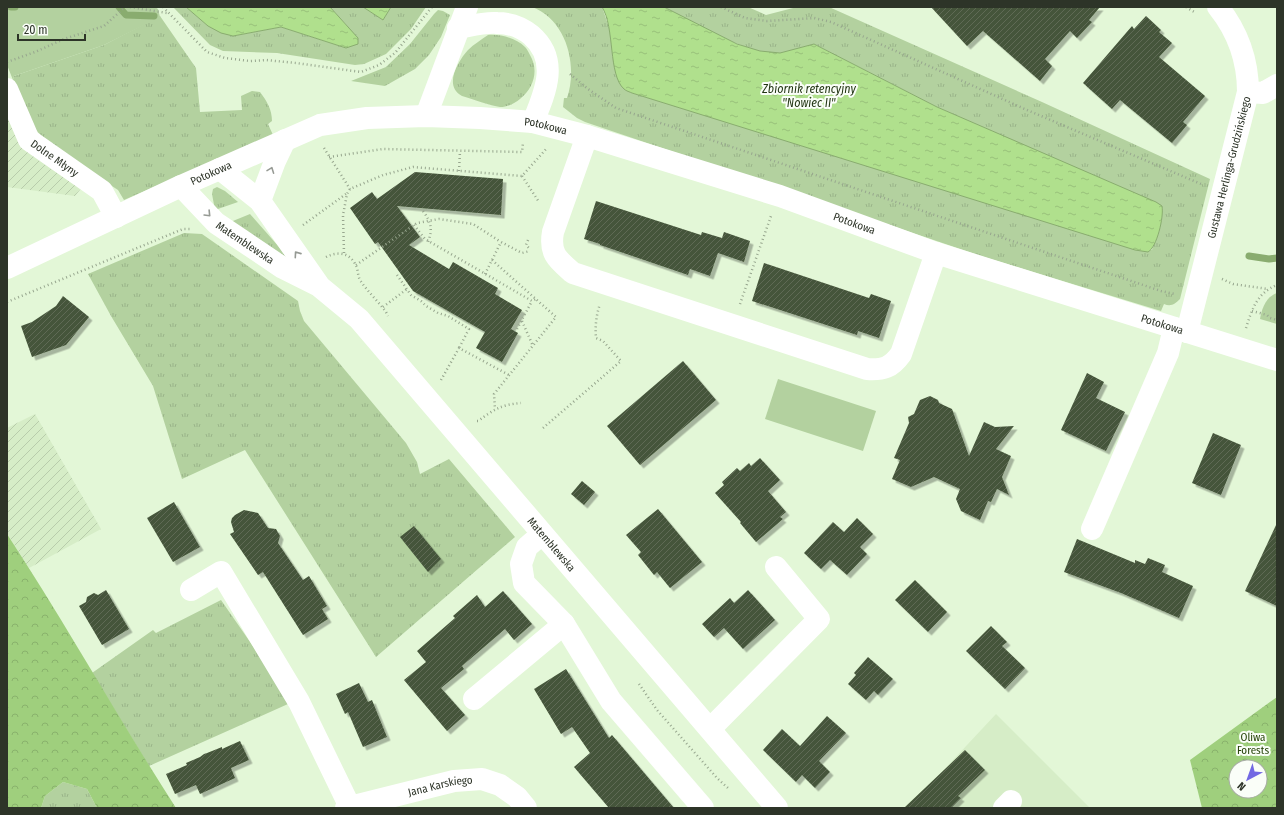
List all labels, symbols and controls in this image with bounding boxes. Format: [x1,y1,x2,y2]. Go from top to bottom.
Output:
scale bar [18,16,85,42]
text: 20 m [24,23,48,37]
water label: Zbiornik retencyjny "Nowiec II" [761,82,856,110]
street label: Gustawa Herlinga-Grudzińskiego [1205,95,1254,240]
street label: Potokowa [524,115,568,138]
street label: Dolne Młyny [28,137,81,180]
street label: Potokowa [188,159,234,188]
one-way arrow [267,167,275,174]
one-way arrow [203,209,211,217]
street label: Potokowa [831,210,877,237]
street label: Matemblewska [213,219,276,267]
one-way arrow [295,252,302,259]
street label: Potokowa [1139,312,1185,337]
street label: Matemblewska [524,515,578,574]
park label: Oliwa Forests [1237,731,1269,757]
north arrow [1228,759,1268,799]
street label: Jana Karskiego [407,774,473,799]
text: N [1235,779,1249,793]

